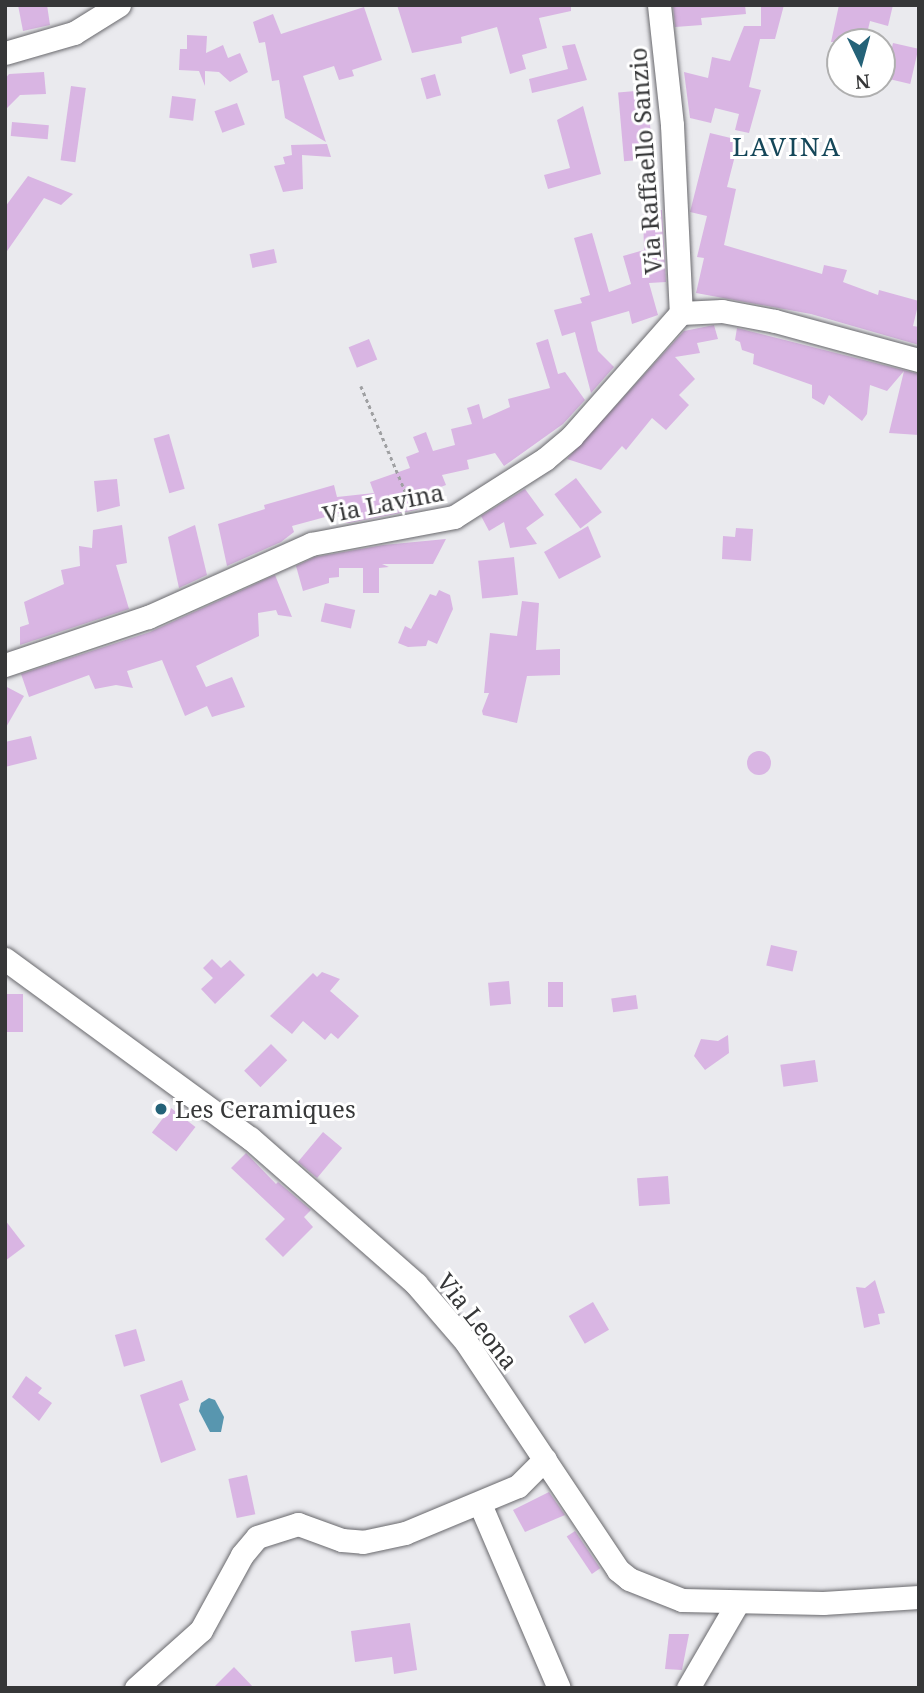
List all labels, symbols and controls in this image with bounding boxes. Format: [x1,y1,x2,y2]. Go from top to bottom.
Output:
north arrow [826,28,896,98]
street label: Via Raffaello Sanzio [623,47,667,275]
text: N [854,68,871,96]
district label: LAVINA [733,131,841,163]
street label: Via Lavina [320,477,446,529]
place label: Les Ceramiques [175,1095,356,1123]
marker: Les Ceramiques [153,1101,169,1117]
street label: Via Leona [431,1267,525,1375]

